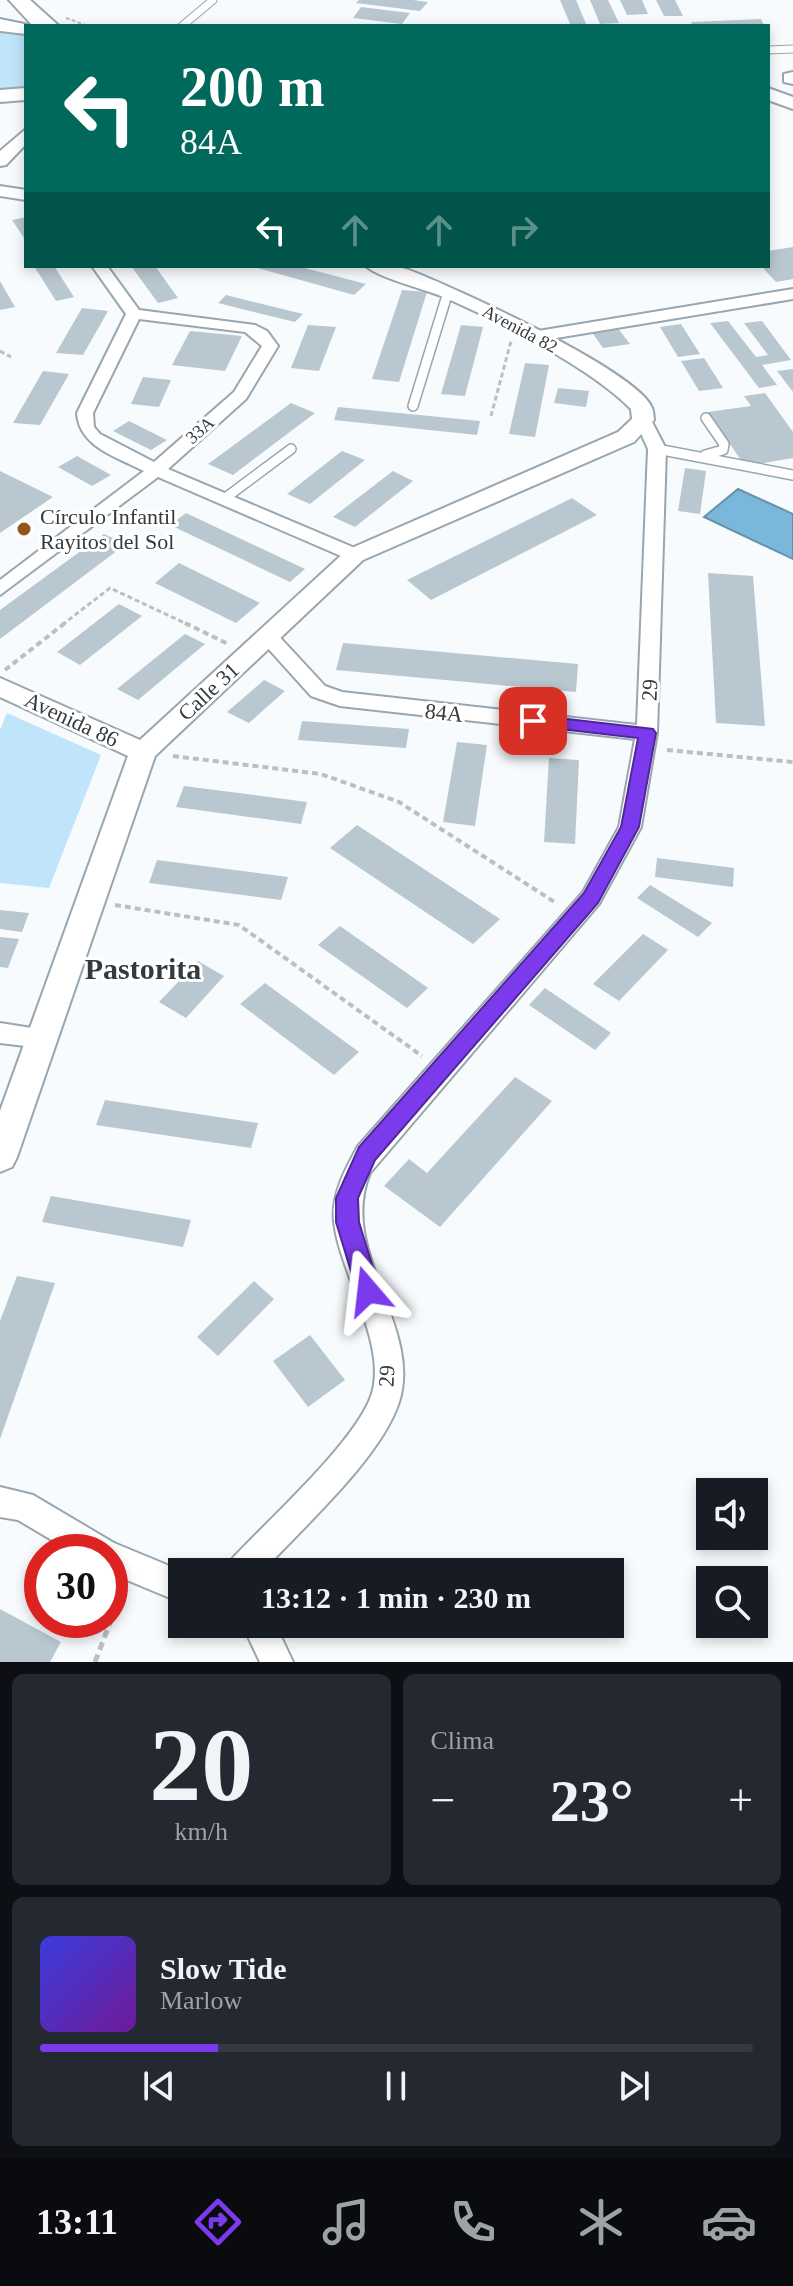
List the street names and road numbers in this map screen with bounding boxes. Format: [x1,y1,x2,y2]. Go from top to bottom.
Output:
street label: Avenida 82 [479,301,561,357]
street label: 33A [182,412,218,448]
street label: Calle 31 [173,657,244,726]
street label: 29 [637,679,662,701]
street label: Avenida 86 [21,687,123,752]
street label: 84A [424,698,464,727]
street label: 29 [374,1365,399,1387]

